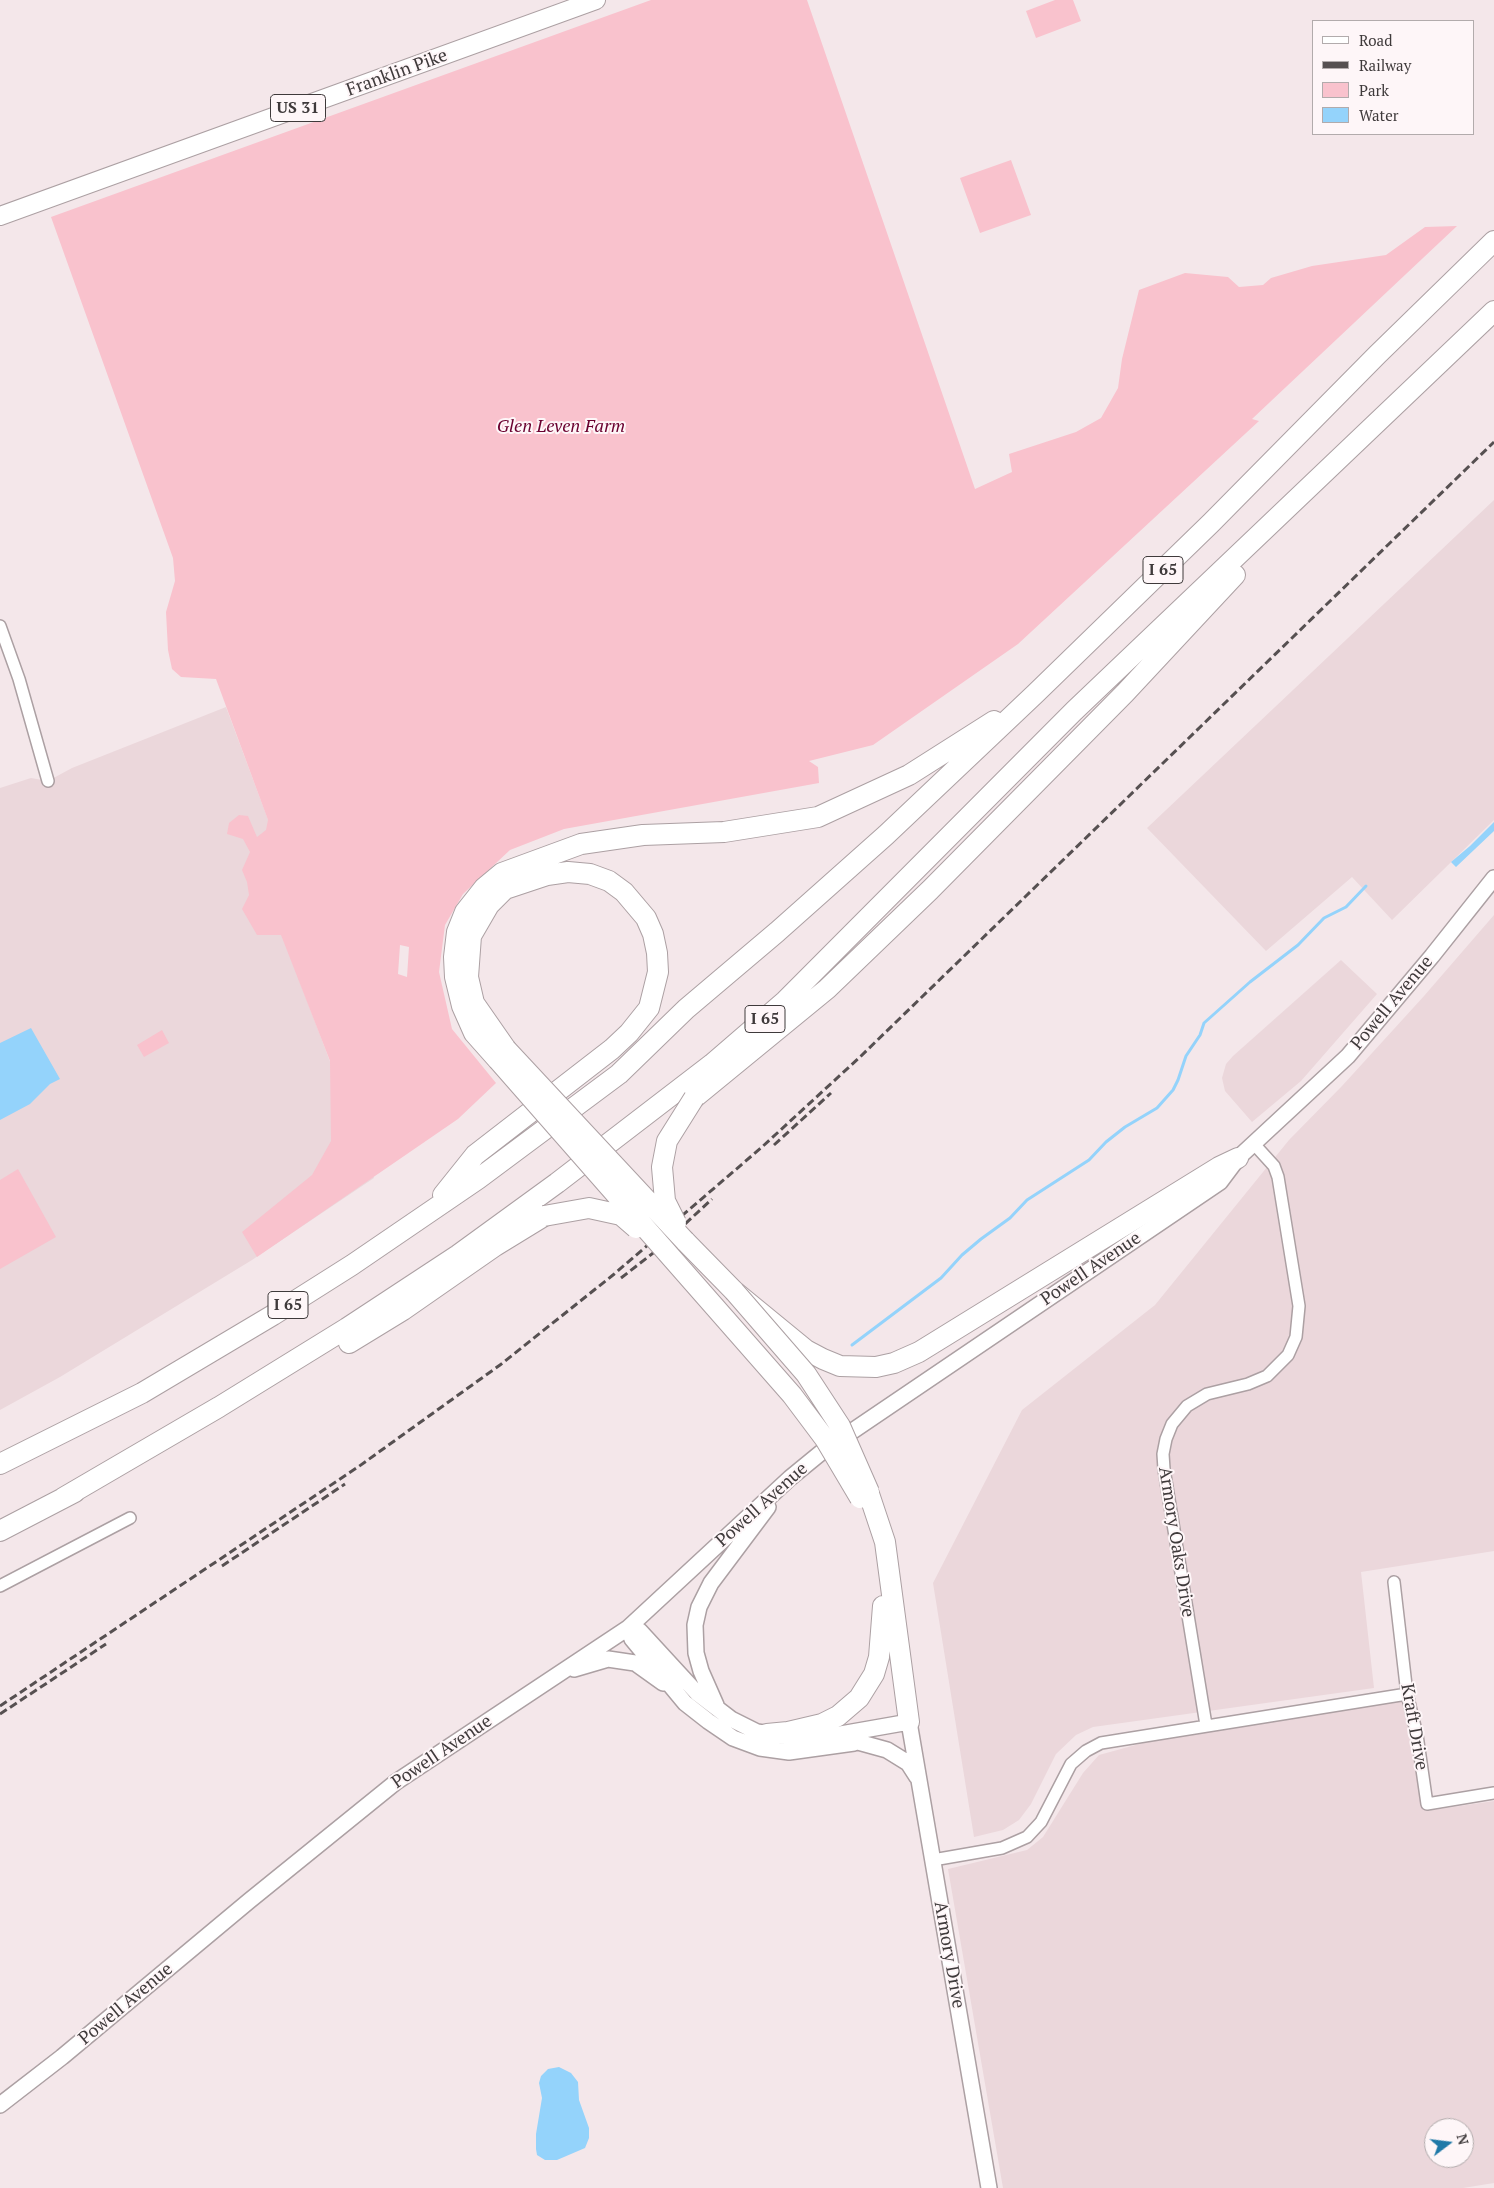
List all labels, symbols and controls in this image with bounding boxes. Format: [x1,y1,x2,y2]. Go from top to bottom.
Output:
legend [1312,20,1474,135]
text: Road [1359,30,1392,50]
street label: Franklin Pike [344,45,450,101]
text: Railway [1359,55,1411,75]
text: Park [1359,80,1389,100]
road number: US 31 [270,95,326,122]
text: Water [1359,105,1398,125]
park label: Glen Leven Farm [497,416,625,438]
road number: I 65 [1143,556,1183,584]
street label: Powell Avenue [1346,952,1438,1054]
road number: I 65 [745,1006,785,1032]
street label: Powell Avenue [1037,1228,1145,1310]
road number: I 65 [268,1292,308,1318]
street label: Powell Avenue [712,1458,812,1552]
street label: Armory Oaks Drive [1153,1465,1199,1619]
street label: Kraft Drive [1396,1682,1432,1772]
street label: Powell Avenue [388,1711,496,1793]
street label: Armory Drive [929,1900,969,2010]
street label: Powell Avenue [75,1958,177,2050]
north arrow [1424,2118,1474,2168]
text: N [1452,2132,1474,2147]

